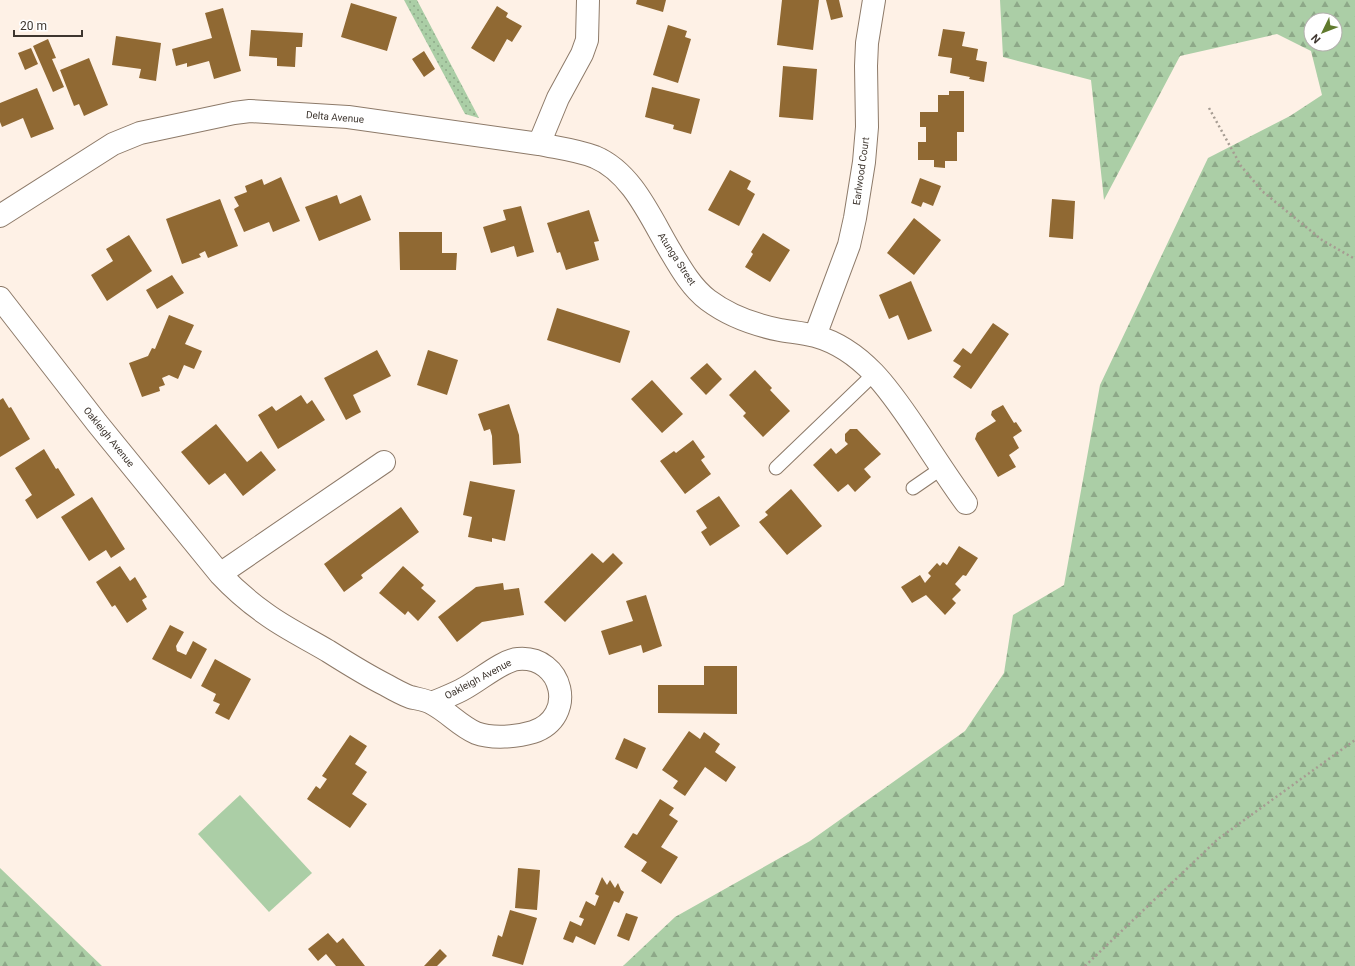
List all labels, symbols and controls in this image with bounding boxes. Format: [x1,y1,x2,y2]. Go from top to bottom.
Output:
scale bar [14,12,82,38]
north arrow [1303,12,1343,52]
text: 20 m [20,19,47,33]
text: N [1308,31,1323,46]
street label: Delta Avenue [306,109,364,125]
street label: Earlwood Court [851,136,871,206]
street label: Atunga Street [656,231,698,287]
street label: Oakleigh Avenue [81,405,137,469]
street label: Oakleigh Avenue [443,657,513,701]

